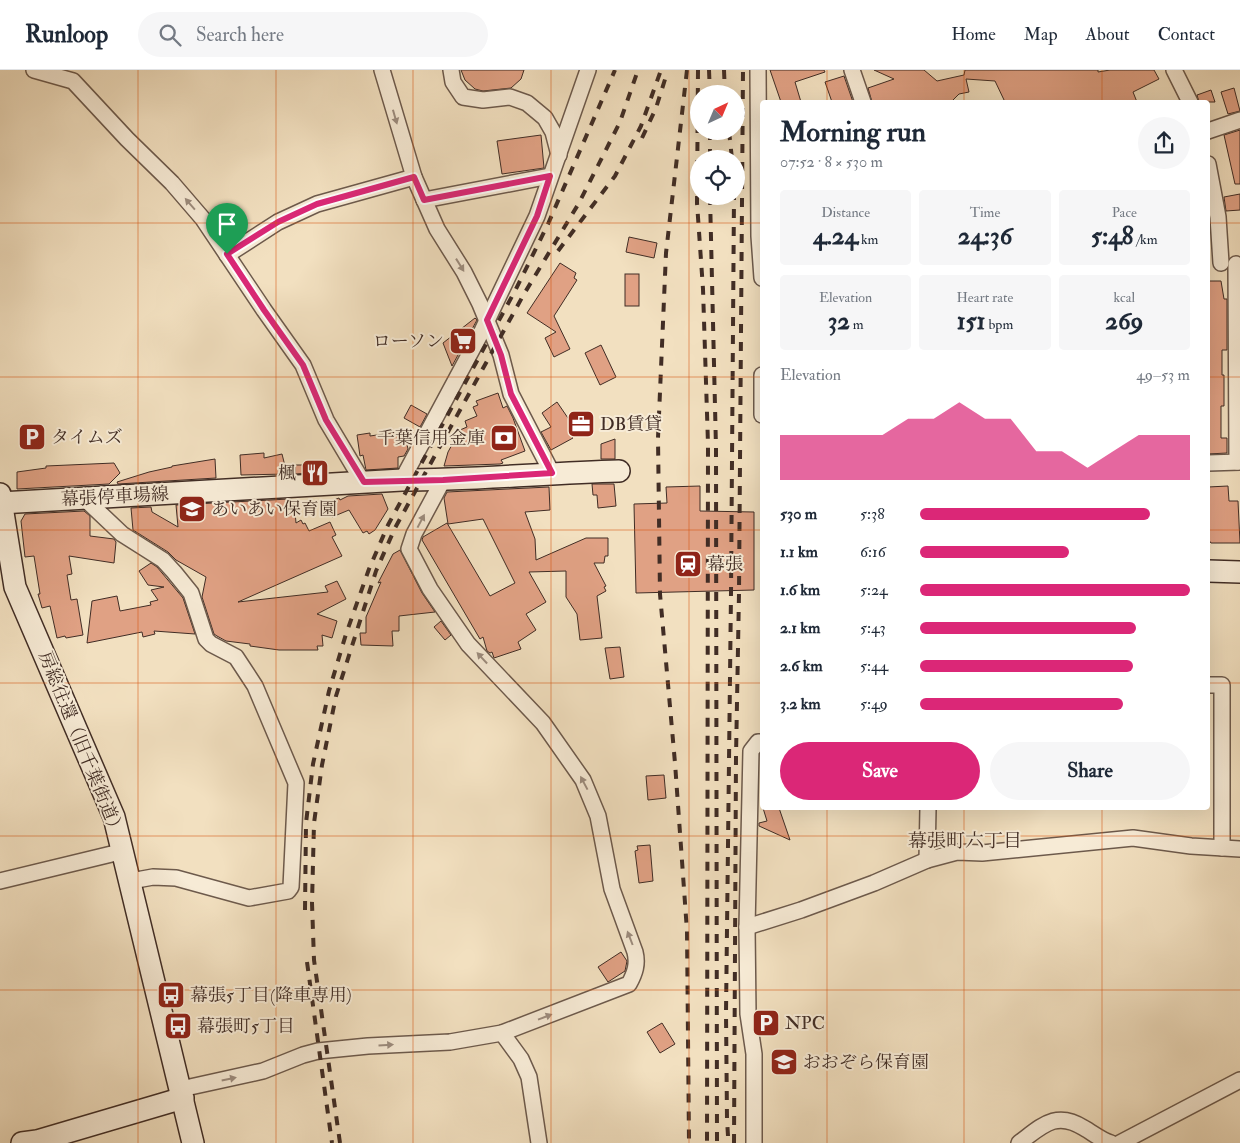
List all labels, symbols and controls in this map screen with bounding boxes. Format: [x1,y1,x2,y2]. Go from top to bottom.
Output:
search box [138,12,488,57]
text: Runloop [25,19,108,50]
icon: search [156,21,184,49]
text: Search here [196,23,284,47]
text: Home [951,23,996,46]
text: Map [1024,23,1058,46]
text: About [1086,23,1130,46]
text: Contact [1158,23,1215,46]
north arrow [690,85,745,140]
map controls [690,85,745,205]
one-way arrow [392,110,400,125]
text: Morning run [780,115,926,150]
button: share [1138,117,1190,169]
button: locate [690,150,745,205]
text: 07:52 · 8 × 530 m [780,152,883,172]
one-way arrow [185,198,196,210]
pin [206,203,248,254]
text: Distance [821,204,870,221]
text: Time [970,204,1000,221]
text: Pace [1112,204,1137,221]
icon: arrive [213,210,241,238]
text: 4.24 [813,221,858,252]
text: 24:36 [958,221,1012,252]
text: 5:48 [1091,221,1133,252]
text: km [858,231,878,248]
text: /km [1133,231,1158,248]
one-way arrow [455,259,465,272]
text: Elevation [819,289,872,306]
text: Heart rate [956,289,1013,306]
text: kcal [1114,289,1135,306]
text: 32 [828,306,850,337]
text: 151 [957,306,985,337]
text: 269 [1105,306,1143,337]
text: m [850,316,864,333]
text: bpm [985,316,1013,333]
supermarket icon: ローソン [448,326,478,356]
place label: ローソン [373,330,444,353]
text: Elevation [780,365,841,385]
text: 49–53 m [1136,365,1190,385]
office icon: DB賃貸 [566,409,596,439]
place label: DB賃貸 [600,413,662,436]
parking icon: タイムズ [17,422,47,452]
bank icon: 千葉信用金庫 [489,423,519,453]
place label: タイムズ [51,426,123,449]
place label: 千葉信用金庫 [377,427,485,450]
restaurant icon: 楓 [300,458,330,488]
place label: 楓 [278,462,296,485]
street label: 幕張停車場線 [60,483,170,511]
school or university icon: あいあい保育園 [177,494,207,524]
place label: あいあい保育園 [211,498,337,521]
text: 530 m [780,504,817,524]
text: 5:38 [860,504,885,524]
one-way arrow [417,514,425,528]
text: 1.1 km [780,542,818,562]
text: 6:16 [860,542,886,562]
station icon: 幕張 [673,549,703,579]
place label: 幕張 [707,553,743,576]
text: 1.6 km [780,580,820,600]
text: 5:24 [860,580,888,600]
text: 2.1 km [780,618,820,638]
text: 5:43 [860,618,886,638]
street label: 房総往還（旧千葉街道） [33,648,129,840]
one-way arrow [476,653,488,665]
text: 2.6 km [780,656,823,676]
text: 5:44 [860,656,888,676]
text: 3.2 km [780,694,821,714]
text: 5:49 [860,694,888,714]
button: Save [780,742,980,800]
button: Share [990,742,1190,800]
one-way arrow [580,776,588,791]
district label: 幕張町六丁目 [908,829,1022,853]
one-way arrow [626,930,634,945]
bus stop icon: 幕張5丁目(降車専用) [156,980,186,1010]
place label: 幕張5丁目(降車専用) [190,984,352,1007]
parking icon: NPC [751,1008,781,1038]
bus stop icon: 幕張町5丁目 [163,1011,193,1041]
place label: NPC [785,1012,825,1035]
one-way arrow [538,1013,553,1021]
place label: 幕張町5丁目 [197,1015,295,1038]
one-way arrow [379,1041,395,1049]
school or university icon: おおぞら保育園 [769,1047,799,1077]
place label: おおぞら保育園 [803,1051,929,1074]
one-way arrow [221,1075,236,1083]

